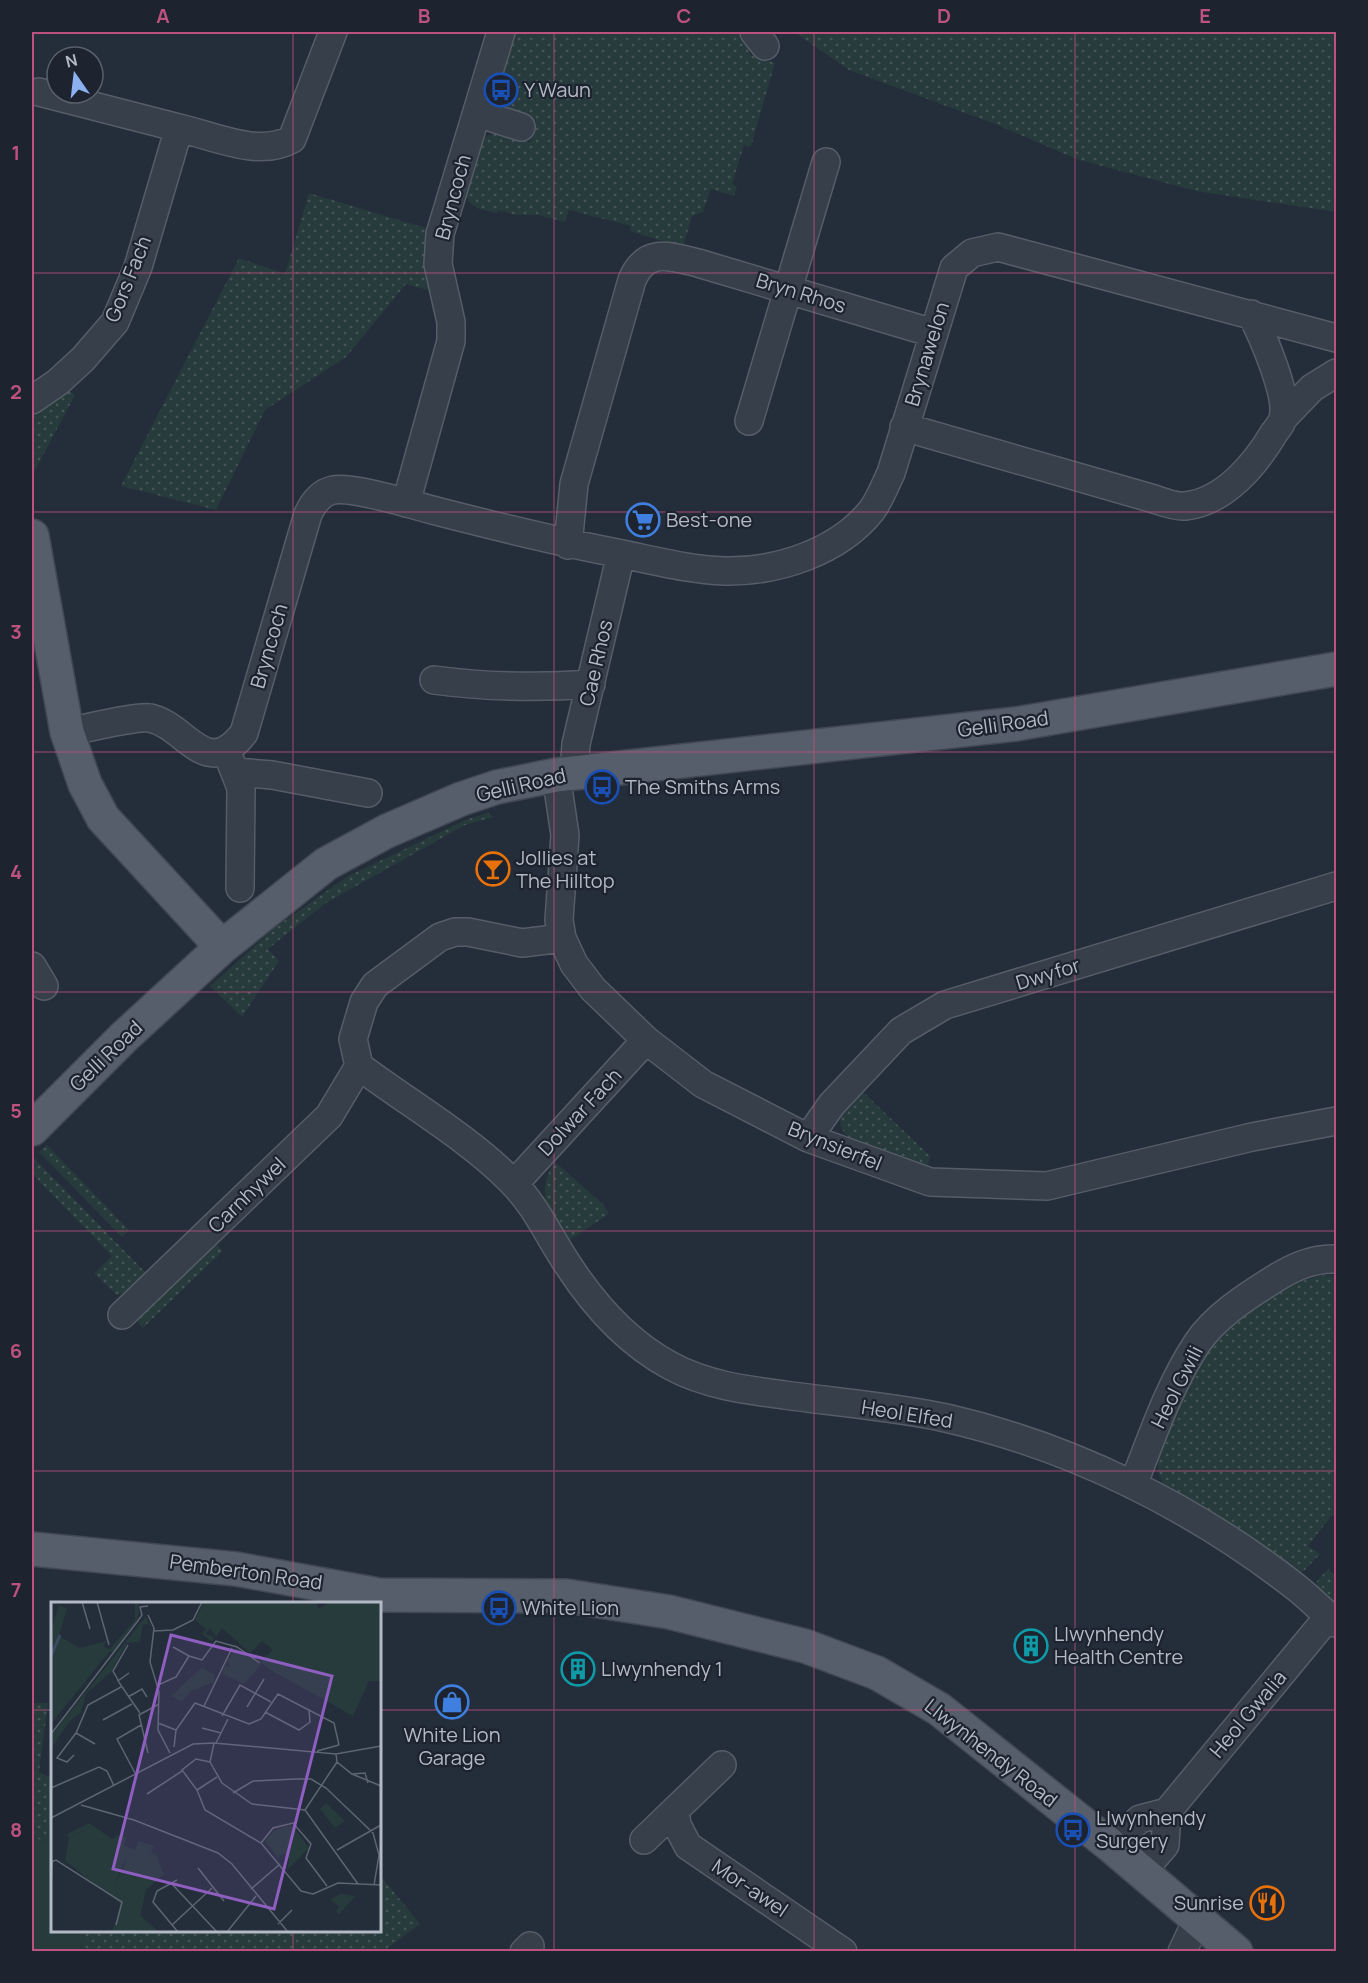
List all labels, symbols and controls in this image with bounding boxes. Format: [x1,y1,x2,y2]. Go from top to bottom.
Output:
text: A [156,2,170,29]
text: B [418,2,431,29]
text: C [677,2,691,29]
text: D [937,2,951,29]
text: E [1199,2,1211,29]
north arrow [45,45,105,105]
text: N [63,48,80,73]
bus stop icon: Y Waun [483,72,519,108]
place label: Y Waun [524,76,591,103]
text: 1 [12,139,20,166]
street label: Bryncoch [428,151,477,243]
street label: Gors Fach [98,232,157,326]
street label: Bryn Rhos [753,266,849,319]
street label: Brynawelon [898,299,955,409]
text: 2 [10,378,22,405]
supermarket icon: Best-one [625,502,661,538]
place label: Best-one [666,506,752,533]
street label: Bryncoch [244,600,294,692]
street label: Cae Rhos [572,617,619,709]
text: 3 [10,618,22,645]
street label: Gelli Road [956,704,1050,743]
street label: Gelli Road [473,761,568,808]
bus stop icon: The Smiths Arms [584,769,620,805]
place label: The Smiths Arms [625,773,780,800]
place label: Jollies at The Hilltop [516,844,615,894]
bar icon: Jollies at The Hilltop [475,851,511,887]
text: 4 [10,858,22,885]
street label: Dwyfor [1012,951,1083,996]
street label: Gelli Road [63,1014,148,1097]
street label: Dolwar Fach [532,1062,627,1161]
text: 5 [10,1097,22,1124]
street label: Brynsierfel [784,1114,886,1177]
street label: Carnhywel [202,1151,291,1238]
text: 6 [10,1337,22,1364]
street label: Heol Gwili [1144,1341,1209,1433]
street label: Heol Elfed [859,1393,955,1434]
street label: Pemberton Road [168,1547,324,1596]
text: 7 [11,1576,21,1603]
bus stop icon: White Lion [481,1590,517,1626]
place label: White Lion [522,1594,619,1621]
inset map [51,1602,381,1932]
place label: Llwynhendy Health Centre [1054,1620,1183,1670]
building icon: Llwynhendy Health Centre [1013,1628,1049,1664]
building icon: Llwynhendy 1 [560,1651,596,1687]
place label: Llwynhendy 1 [601,1655,723,1682]
street label: Heol Gwalia [1203,1664,1292,1763]
shop icon: White Lion Garage [434,1684,470,1720]
street label: Llwynhendy Road [919,1692,1063,1813]
place label: White Lion Garage [403,1721,501,1771]
place label: Llwynhendy Surgery [1096,1804,1206,1854]
bus stop icon: Llwynhendy Surgery [1055,1812,1091,1848]
text: 8 [10,1816,22,1843]
street label: Mor-awel [707,1852,794,1923]
restaurant icon: Sunrise [1249,1885,1285,1921]
place label: Sunrise [1174,1889,1244,1916]

